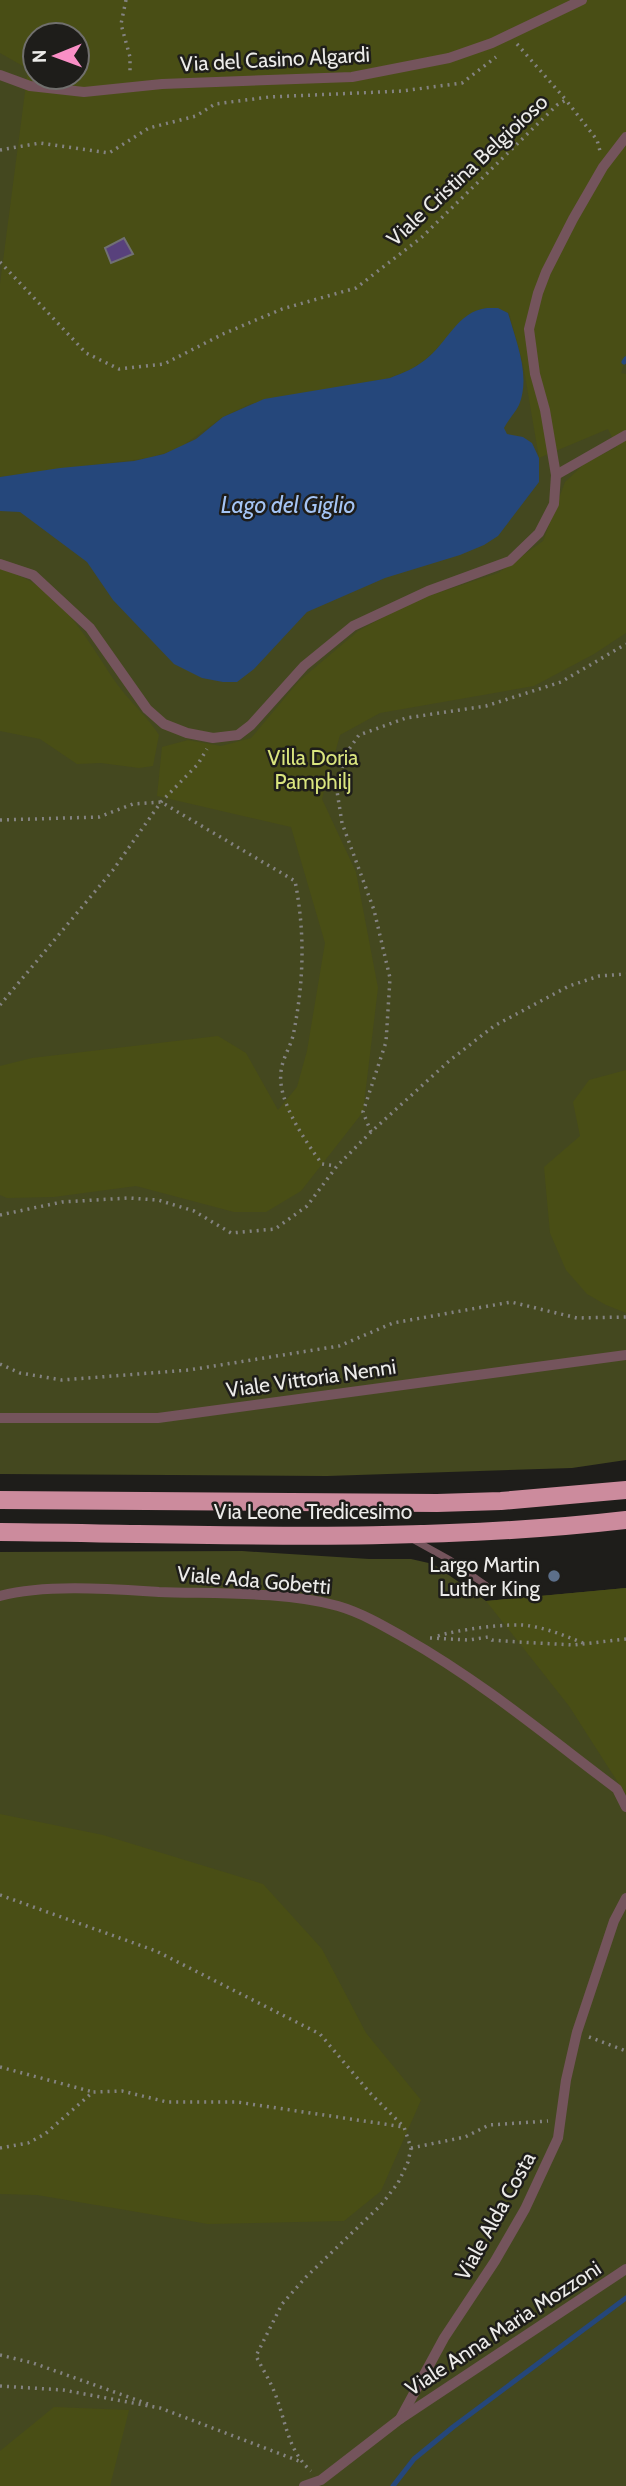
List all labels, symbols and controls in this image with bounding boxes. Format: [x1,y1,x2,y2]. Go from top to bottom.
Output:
north arrow [21,21,91,91]
street label: Via del Casino Algardi [179,42,371,76]
text: N [28,49,51,63]
street label: Viale Cristina Belgioioso [381,89,553,251]
water label: Lago del Giglio [221,491,355,519]
park label: Villa Doria Pamphilj [268,745,358,795]
street label: Viale Vittoria Nenni [224,1354,398,1402]
street label: Via Leone Tredicesimo [214,1499,412,1524]
place label: Largo Martin Luther King [429,1552,541,1601]
street label: Viale Ada Gobetti [176,1561,332,1599]
marker: Largo Martin Luther King [546,1568,562,1584]
street label: Viale Alda Costa [449,2148,541,2284]
street label: Viale Anna Maria Mozzoni [401,2255,605,2401]

